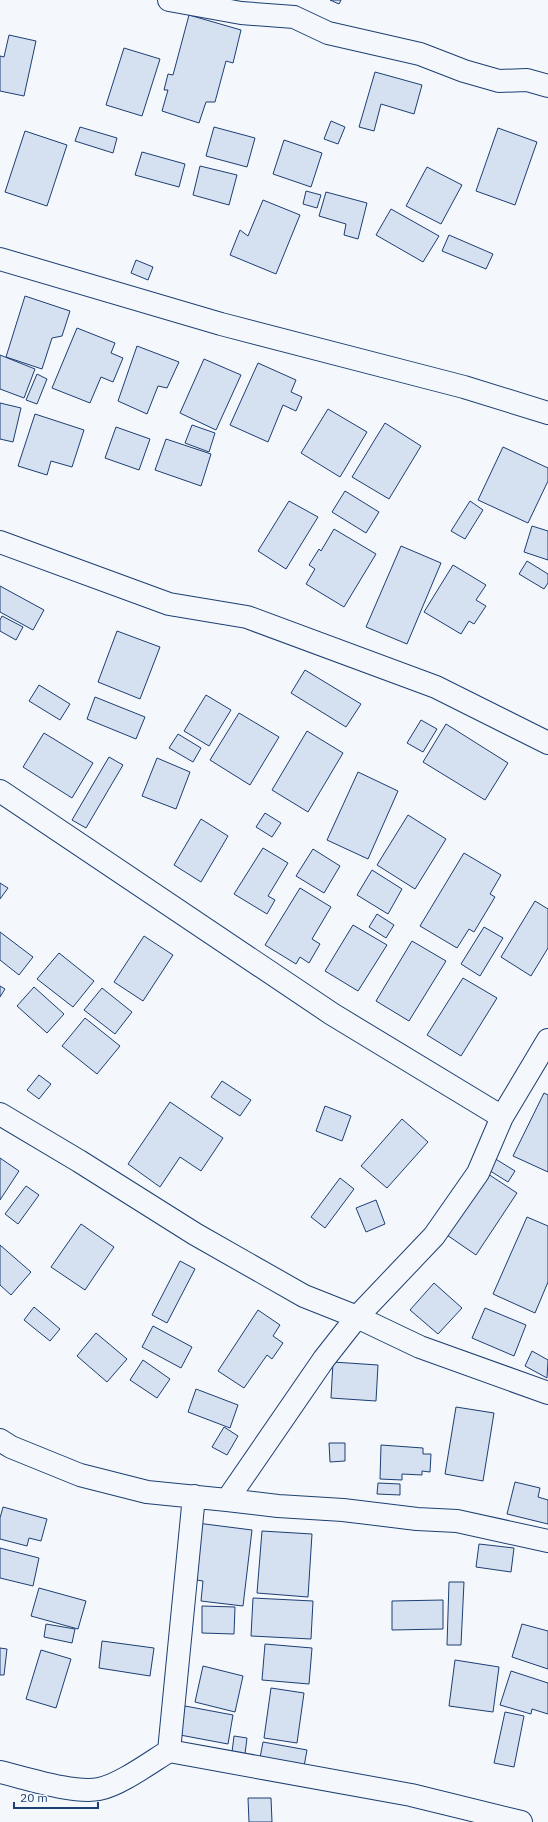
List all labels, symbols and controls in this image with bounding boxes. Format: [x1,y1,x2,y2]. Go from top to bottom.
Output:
scale bar [14,1784,98,1810]
text: 20 m [20,1790,48,1805]

